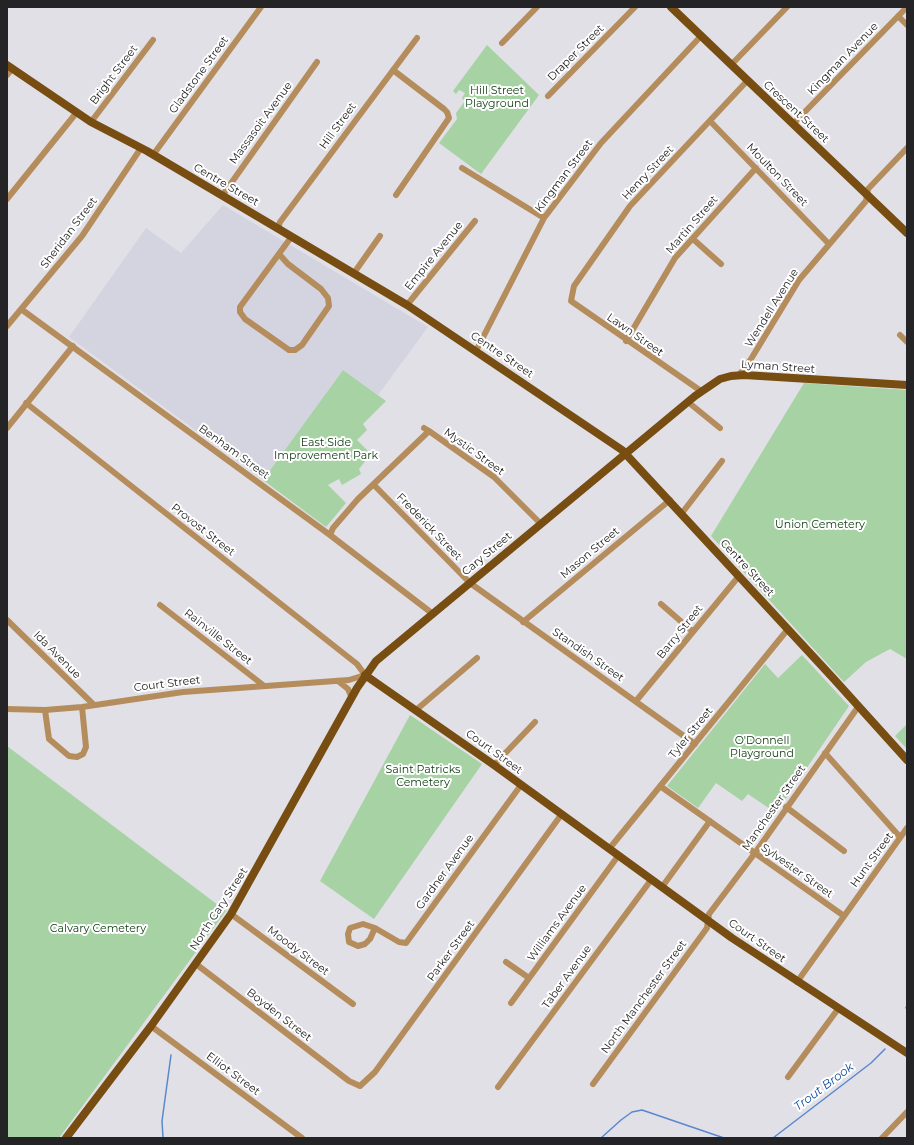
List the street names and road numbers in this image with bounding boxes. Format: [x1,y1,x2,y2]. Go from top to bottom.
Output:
street label: Kingman Avenue [805,20,881,98]
street label: Draper Street [545,22,607,84]
street label: Gladstone Street [167,34,231,116]
street label: Bright Street [87,43,141,107]
street label: Crescent Street [760,78,832,146]
street label: Massasoit Avenue [227,79,295,167]
street label: Hill Street [317,100,359,152]
street label: Kingman Street [532,137,596,215]
street label: Moulton Street [744,141,810,209]
street label: Henry Street [619,143,677,203]
street label: Centre Street [191,161,261,209]
street label: Martin Street [663,193,721,257]
street label: Sheridan Street [38,195,100,271]
street label: Empire Avenue [402,219,466,293]
street label: Wendell Avenue [743,266,801,350]
street label: Lawn Street [604,311,666,359]
street label: Centre Street [468,329,536,381]
street label: Lyman Street [741,358,815,376]
street label: Benham Street [196,422,272,482]
street label: Mystic Street [441,426,507,478]
street label: Frederick Street [394,491,464,563]
street label: Provost Street [168,501,238,559]
street label: Mason Street [558,525,622,581]
street label: Cary Street [460,529,514,579]
street label: Centre Street [717,537,777,599]
street label: Barry Street [654,602,706,662]
street label: Rainville Street [182,606,254,668]
street label: Standish Street [550,625,626,685]
street label: Ida Avenue [31,629,83,681]
street label: Court Street [133,673,201,695]
street label: Tyler Street [666,705,716,761]
street label: Court Street [463,727,525,777]
street label: Manchester Street [740,763,808,853]
street label: Hunt Street [848,830,896,890]
street label: Gardner Avenue [413,832,477,912]
street label: Sylvester Street [758,841,836,901]
street label: North Cary Street [187,865,251,953]
street label: Williams Avenue [525,882,589,964]
street label: Court Street [726,916,788,966]
street label: Parker Street [424,918,478,984]
street label: Moody Street [265,924,331,978]
street label: North Manchester Street [599,938,689,1056]
street label: Taber Avenue [540,943,594,1011]
street label: Boyden Street [244,986,314,1044]
street label: Elliot Street [204,1050,262,1098]

